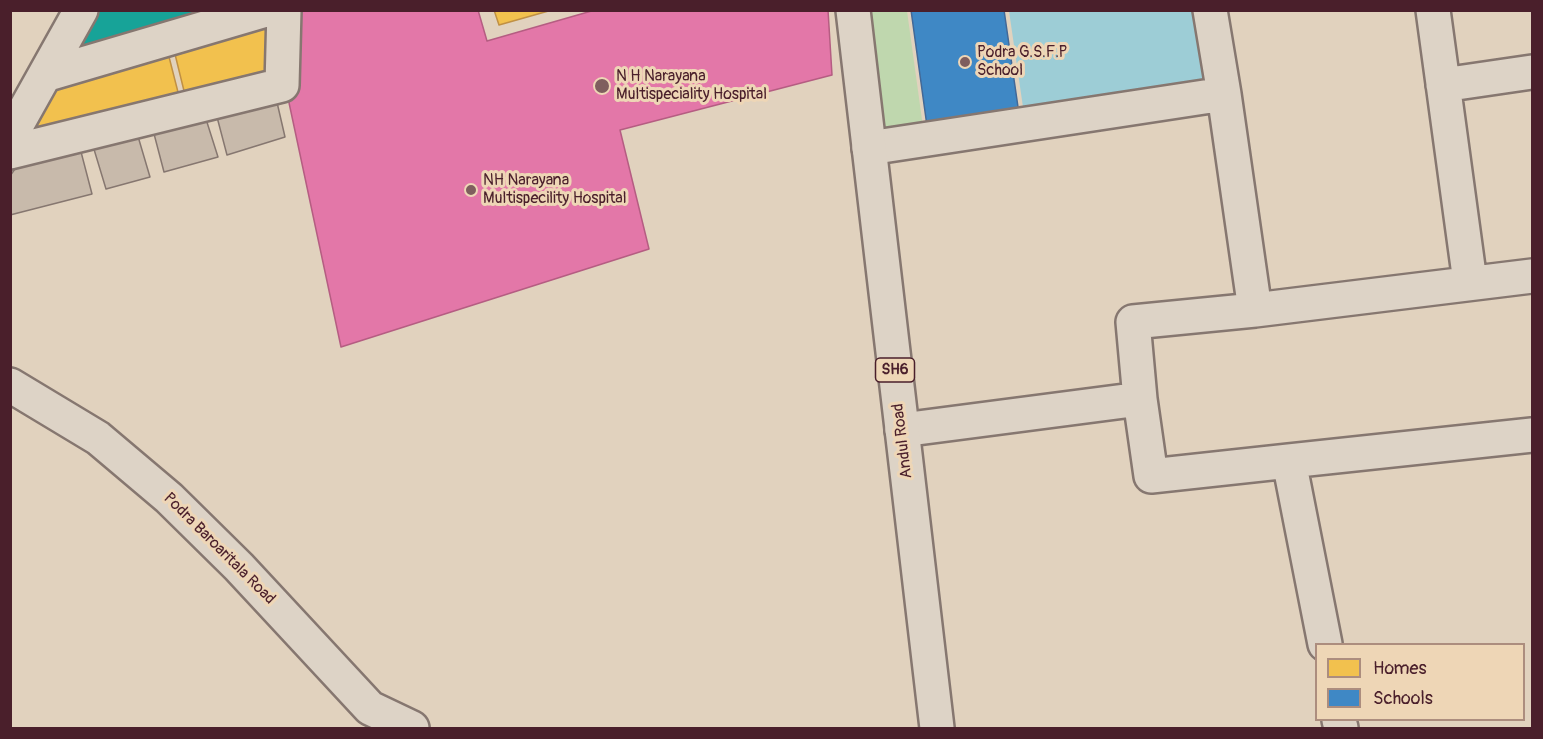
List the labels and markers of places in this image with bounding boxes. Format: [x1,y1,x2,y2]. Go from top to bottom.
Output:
place label: Podra G.S.F.P School [977,43,1067,81]
marker: Podra G.S.F.P School [958,55,972,69]
place label: N H Narayana Multispeciality Hospital [616,67,767,105]
marker: N H Narayana Multispeciality Hospital [593,77,611,95]
place label: NH Narayana Multispecility Hospital [483,171,627,209]
marker: NH Narayana Multispecility Hospital [464,183,478,197]

